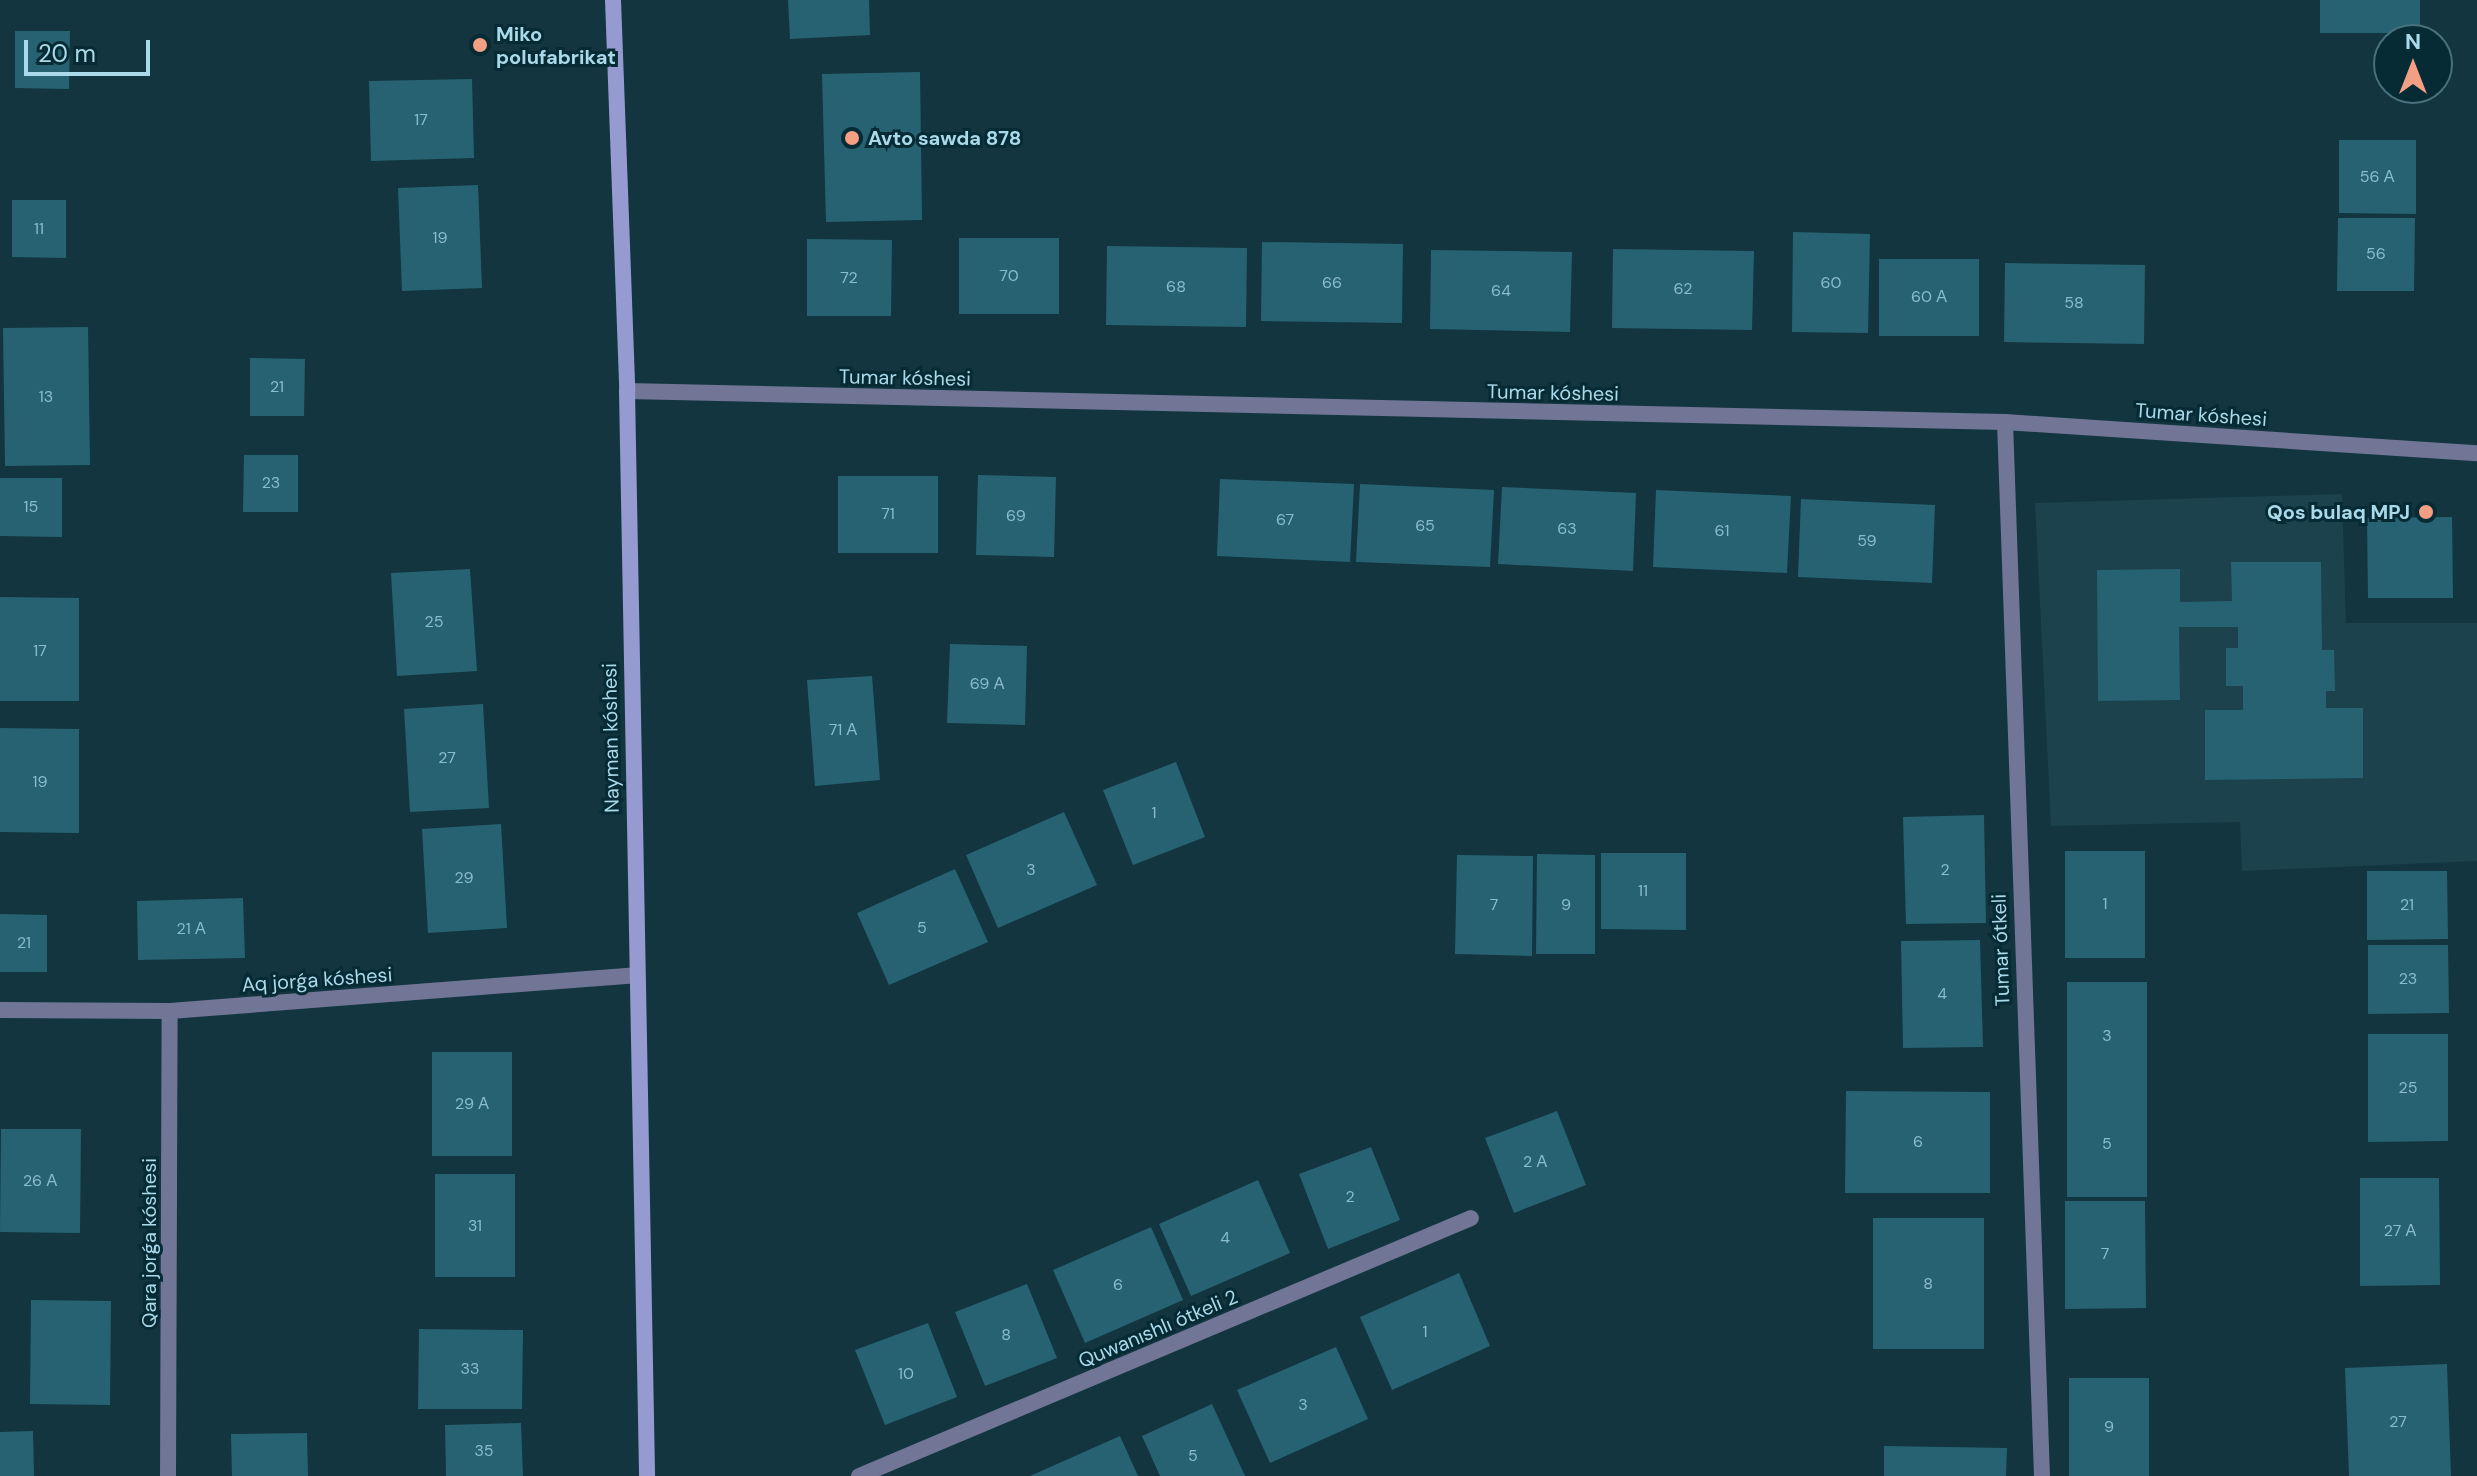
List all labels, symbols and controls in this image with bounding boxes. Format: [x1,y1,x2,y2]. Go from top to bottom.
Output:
place label: Miko polufabrikat [496,22,616,69]
scale bar [28,24,154,74]
north arrow [2373,24,2453,104]
text: N [2405,27,2421,56]
marker: Miko polufabrikat [471,36,489,54]
text: 20 m [38,38,96,69]
house number: 17 [414,110,428,130]
place label: Avto sawda 878 [868,126,1021,150]
marker: Avto sawda 878 [843,129,861,147]
house number: 56 А [2360,167,2394,187]
house number: 11 [34,219,44,239]
house number: 19 [432,228,448,248]
house number: 56 [2366,244,2386,264]
house number: 70 [999,266,1019,286]
house number: 72 [840,268,858,288]
house number: 66 [1322,273,1342,293]
house number: 60 [1821,273,1841,293]
house number: 68 [1166,277,1186,297]
house number: 62 [1674,279,1692,299]
house number: 64 [1491,281,1511,301]
house number: 60 А [1911,287,1947,307]
house number: 58 [2064,293,2084,313]
street label: Tumar kóshesi [839,365,971,391]
house number: 21 [270,377,284,397]
street label: Tumar kóshesi [1487,380,1619,406]
house number: 13 [39,387,53,407]
street label: Tumar kóshesi [2134,398,2268,432]
house number: 23 [262,473,280,493]
house number: 15 [24,497,38,517]
place label: Qos bulaq MPJ [2267,500,2410,524]
marker: Qos bulaq MPJ [2417,503,2435,521]
house number: 71 [881,504,895,524]
house number: 69 [1006,506,1026,526]
house number: 67 [1276,510,1294,530]
house number: 65 [1415,516,1435,536]
house number: 63 [1557,519,1577,539]
house number: 61 [1714,521,1730,541]
house number: 59 [1857,531,1877,551]
house number: 25 [425,612,443,632]
house number: 17 [33,641,47,661]
street label: Nayman kóshesi [598,663,624,813]
house number: 69 А [970,674,1004,694]
house number: 71 А [829,720,857,740]
house number: 27 [438,748,456,768]
house number: 19 [32,772,48,792]
house number: 1 [1152,803,1156,823]
house number: 3 [1026,860,1036,880]
house number: 2 [1940,860,1950,880]
house number: 29 [454,868,474,888]
house number: 11 [1638,881,1648,901]
street label: Tumar ótkeli [1987,893,2015,1007]
house number: 1 [2103,894,2107,914]
house number: 7 [1490,895,1498,915]
house number: 9 [1561,895,1571,915]
house number: 21 [2400,895,2414,915]
house number: 5 [917,918,927,938]
house number: 21 А [176,919,206,939]
house number: 21 [17,933,31,953]
street label: Aq jorǵa kóshesi [241,963,393,997]
house number: 23 [2399,969,2417,989]
house number: 4 [1937,984,1947,1004]
house number: 3 [2102,1026,2112,1046]
house number: 25 [2399,1078,2417,1098]
house number: 29 А [455,1094,489,1114]
house number: 6 [1913,1132,1923,1152]
house number: 5 [2102,1134,2112,1154]
house number: 2 А [1523,1152,1547,1172]
street label: Qara jorǵa kóshesi [137,1158,161,1328]
house number: 26 А [23,1171,57,1191]
house number: 2 [1345,1187,1355,1207]
house number: 31 [468,1216,482,1236]
house number: 27 А [2384,1221,2416,1241]
house number: 4 [1220,1228,1230,1248]
house number: 7 [2101,1244,2109,1264]
house number: 8 [1923,1274,1933,1294]
house number: 6 [1113,1275,1123,1295]
street label: Quwanıshlı ótkeli 2 [1075,1285,1241,1373]
house number: 1 [1423,1322,1427,1342]
house number: 8 [1001,1325,1011,1345]
house number: 33 [461,1359,479,1379]
house number: 10 [898,1364,914,1384]
house number: 3 [1298,1395,1308,1415]
house number: 27 [2389,1412,2407,1432]
house number: 9 [2104,1417,2114,1437]
house number: 35 [474,1441,494,1461]
house number: 5 [1188,1446,1198,1466]

